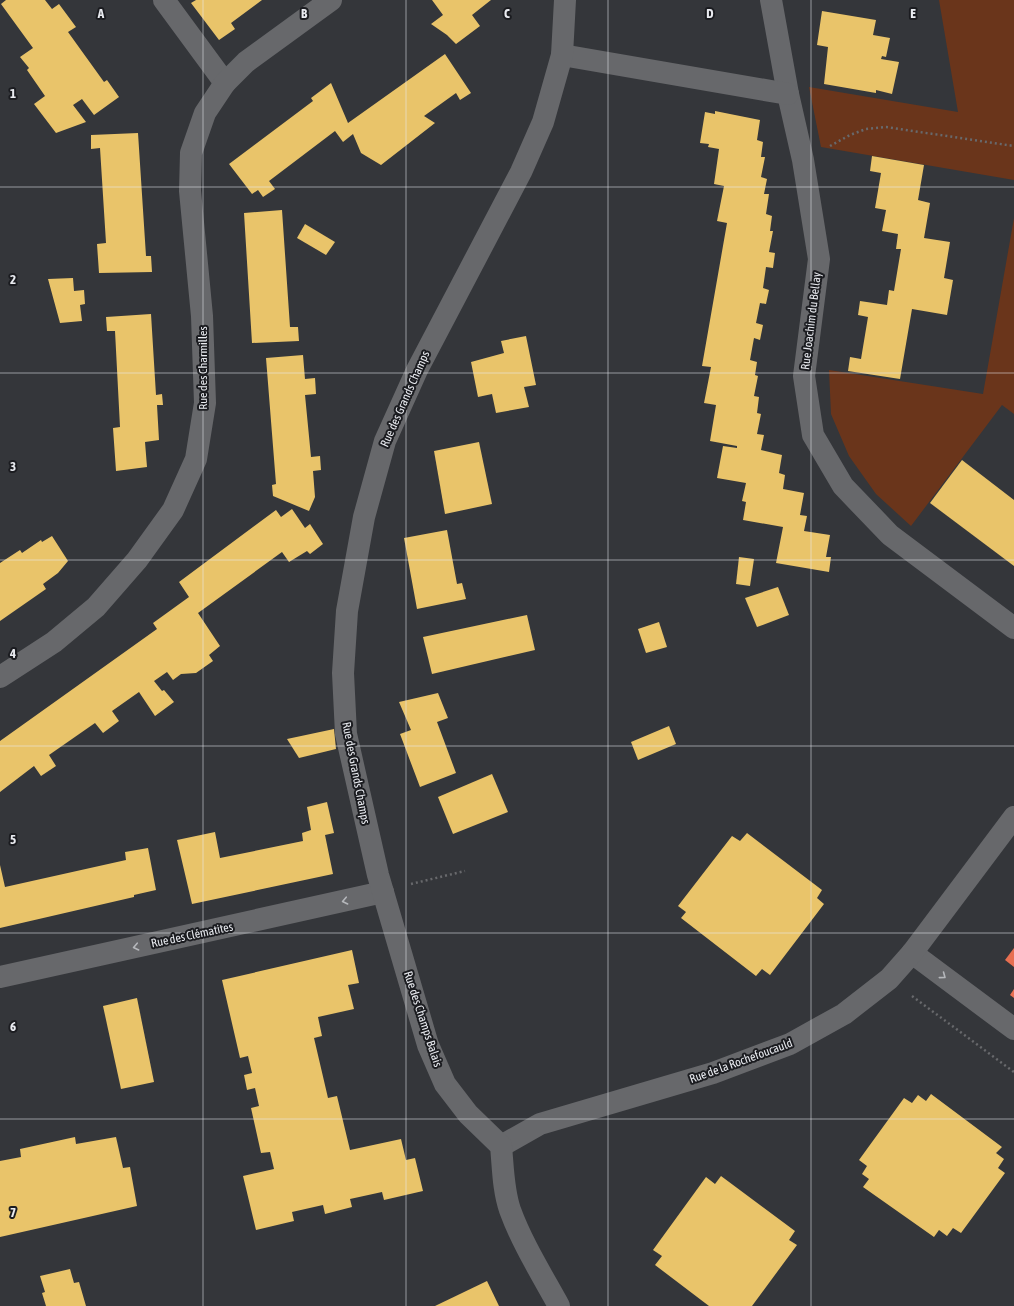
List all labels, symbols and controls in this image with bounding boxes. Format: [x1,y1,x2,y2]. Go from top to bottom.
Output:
text: A [97,6,105,21]
text: B [301,6,308,21]
text: C [504,6,510,21]
text: D [706,6,714,21]
text: E [910,6,916,21]
text: 1 [10,86,16,101]
street label: Rue Joachim du Bellay [798,271,824,371]
text: 2 [10,272,16,287]
street label: Rue des Charmilles [196,326,210,410]
street label: Rue des Grands Champs [377,349,433,449]
text: 3 [10,459,16,474]
text: 4 [9,646,16,661]
street label: Rue des Grands Champs [339,721,373,825]
text: 5 [10,832,16,847]
one-way arrow [342,896,348,904]
street label: Rue des Clématites [150,919,234,951]
one-way arrow [133,943,139,951]
street label: Rue des Champs Balais [401,969,445,1069]
one-way arrow [939,971,946,978]
text: 6 [10,1019,16,1034]
street label: Rue de la Rochefoucauld [688,1036,794,1086]
text: 7 [10,1205,16,1220]

